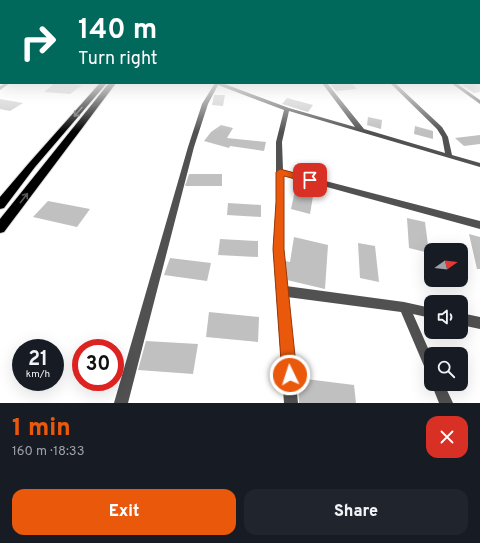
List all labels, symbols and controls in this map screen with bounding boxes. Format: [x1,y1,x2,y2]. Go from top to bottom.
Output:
text: 140 m [78,13,157,49]
icon: right [12,16,64,68]
text: Turn right [78,48,158,71]
one-way arrow [74,107,83,118]
pin [293,163,327,197]
icon: arrive [299,169,321,191]
one-way arrow [20,192,28,203]
north arrow [424,243,468,287]
map controls [424,243,468,391]
button: sound [424,295,468,339]
speed limit sign: 30 [72,339,124,391]
text: 21 [28,347,48,373]
button: search [424,347,468,391]
position arrow [269,354,311,396]
text: km/h [26,368,50,381]
text: 1 min [12,414,71,444]
button: close [426,416,468,458]
text: 160 m · 18:33 [12,444,85,460]
button: Exit [12,489,236,535]
button: Share [244,489,468,535]

